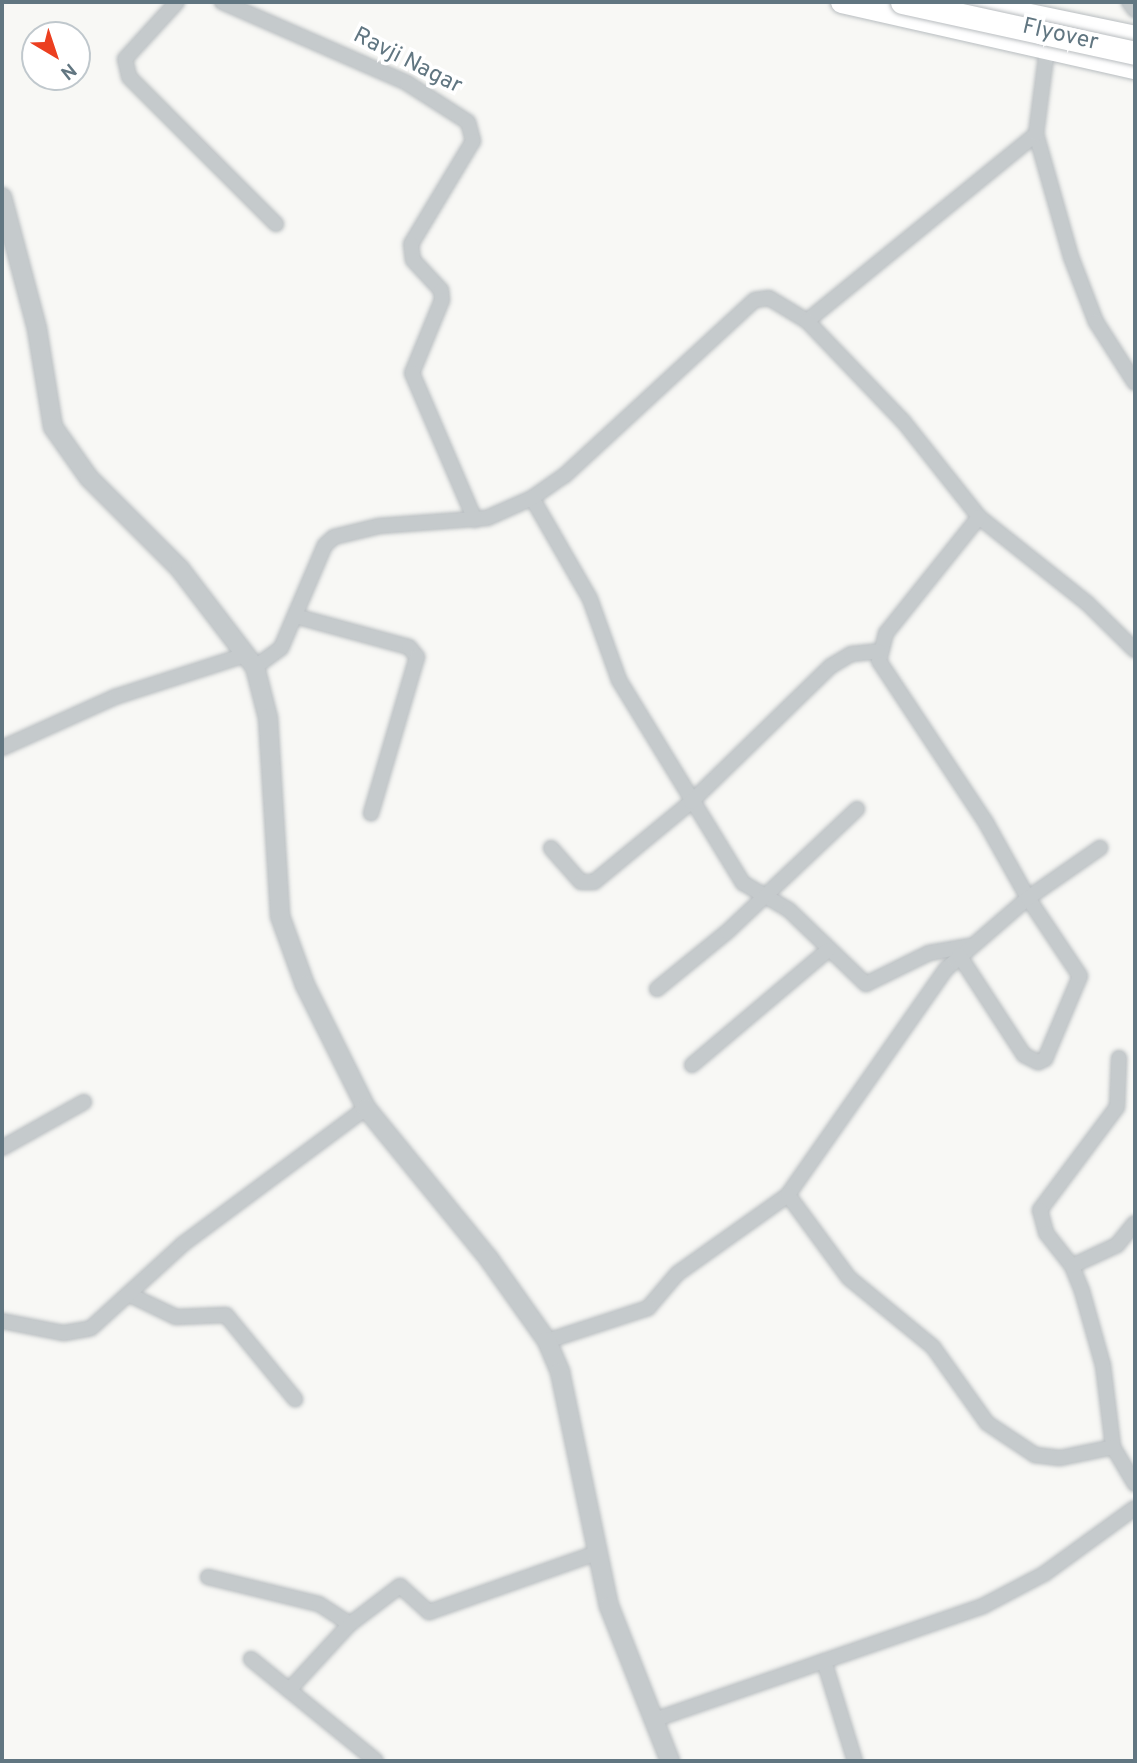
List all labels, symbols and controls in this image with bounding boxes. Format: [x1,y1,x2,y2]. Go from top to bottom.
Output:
street label: Flyover [1019,14,1101,58]
north arrow [21,21,91,91]
street label: Ravji Nagar [348,23,466,101]
text: N [55,57,81,84]

